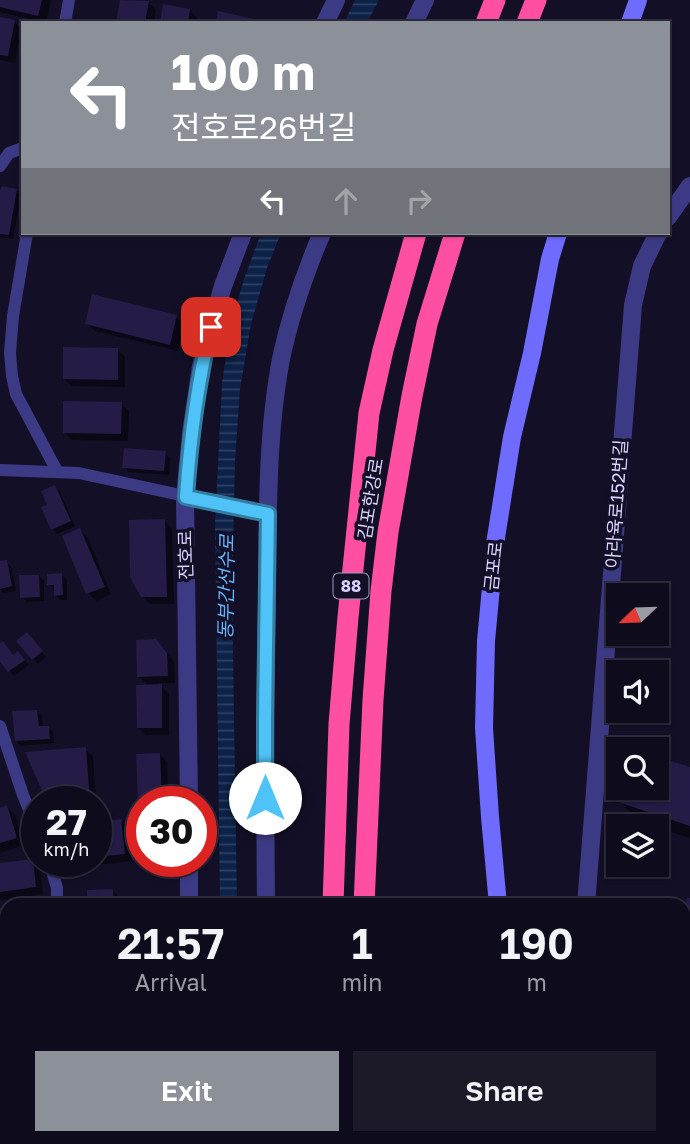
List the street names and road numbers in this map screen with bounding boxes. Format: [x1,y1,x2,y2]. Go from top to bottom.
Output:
street label: 아라육로152번길 [601,439,631,569]
street label: 김포한강로 [353,456,387,541]
street label: 전호로 [174,530,196,580]
street label: 금포로 [479,540,507,592]
road number: 88 [334,573,368,598]

